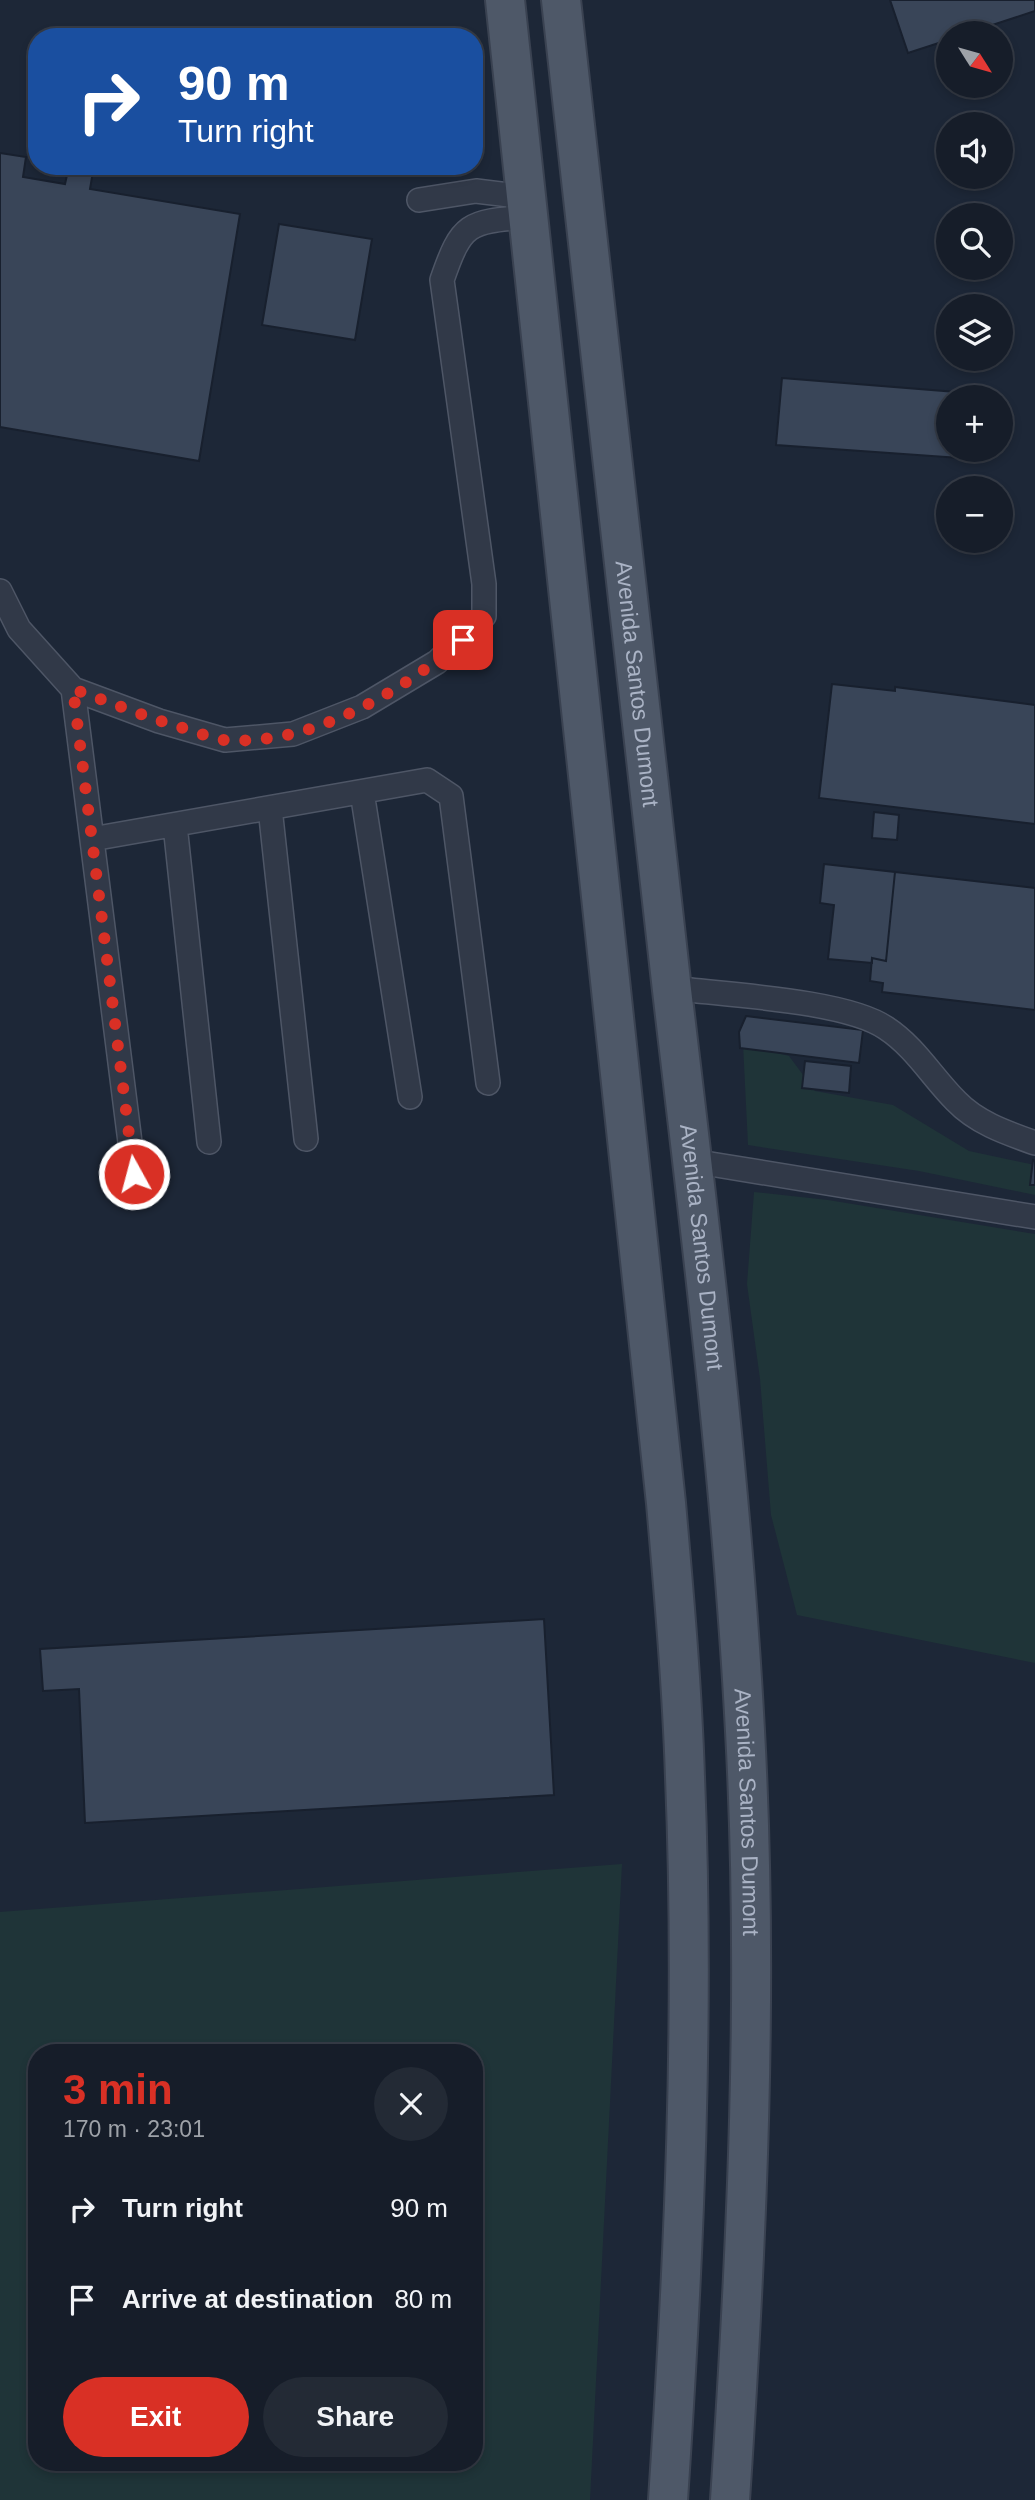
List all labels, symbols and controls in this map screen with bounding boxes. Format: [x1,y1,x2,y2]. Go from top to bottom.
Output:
north arrow [936,21,1013,98]
map controls [936,21,1013,553]
icon: right [63,56,154,147]
text: 90 m [178,56,290,110]
button: sound [936,112,1013,189]
text: Turn right [178,113,314,149]
button: search [936,203,1013,280]
button: layers [936,294,1013,371]
button: + [936,385,1013,462]
button: − [936,476,1013,553]
street label: Avenida Santos Dumont [611,559,664,809]
pin [433,610,493,670]
icon: arrive [444,621,482,659]
street label: Avenida Santos Dumont [675,1123,729,1372]
position arrow [97,1137,171,1211]
street label: Avenida Santos Dumont [730,1687,764,1937]
text: 3 min [63,2066,173,2113]
button: close [374,2067,448,2141]
text: 170 m · 23:01 [63,2116,205,2142]
icon: right [63,2190,101,2228]
text: Turn right [122,2193,243,2223]
text: 90 m [390,2193,448,2223]
icon: arrive [63,2281,101,2319]
text: Arrive at destination [122,2284,373,2314]
text: 80 m [394,2284,452,2314]
button: Exit [63,2377,249,2457]
button: Share [263,2377,448,2457]

